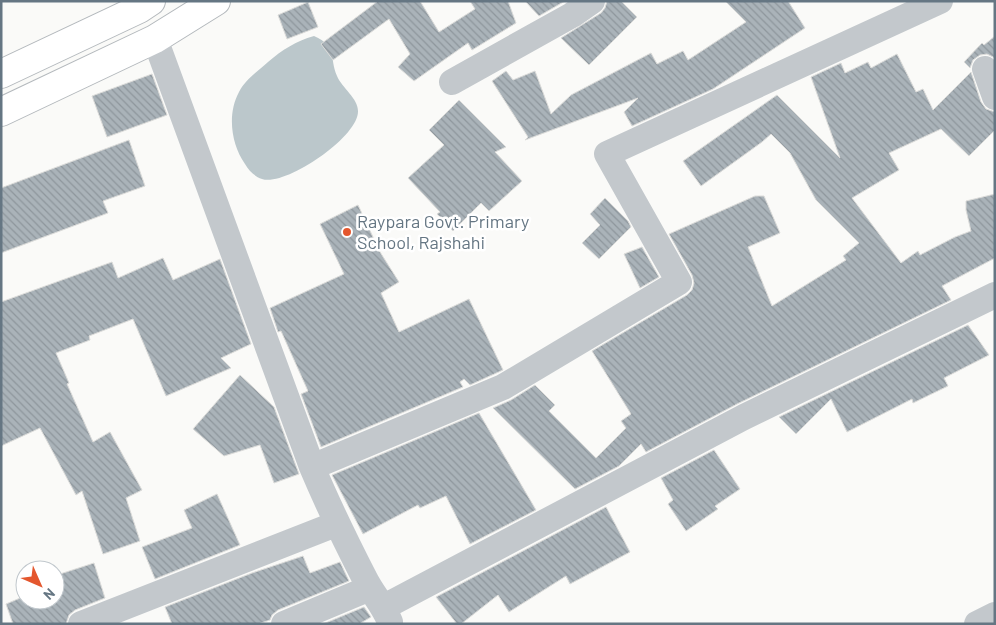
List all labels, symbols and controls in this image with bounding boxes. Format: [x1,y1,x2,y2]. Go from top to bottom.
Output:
place label: Raypara Govt. Primary School, Rajshahi [357,210,529,253]
marker: Raypara Govt. Primary School, Rajshahi [341,226,353,238]
north arrow [15,560,65,610]
text: N [40,585,59,604]

